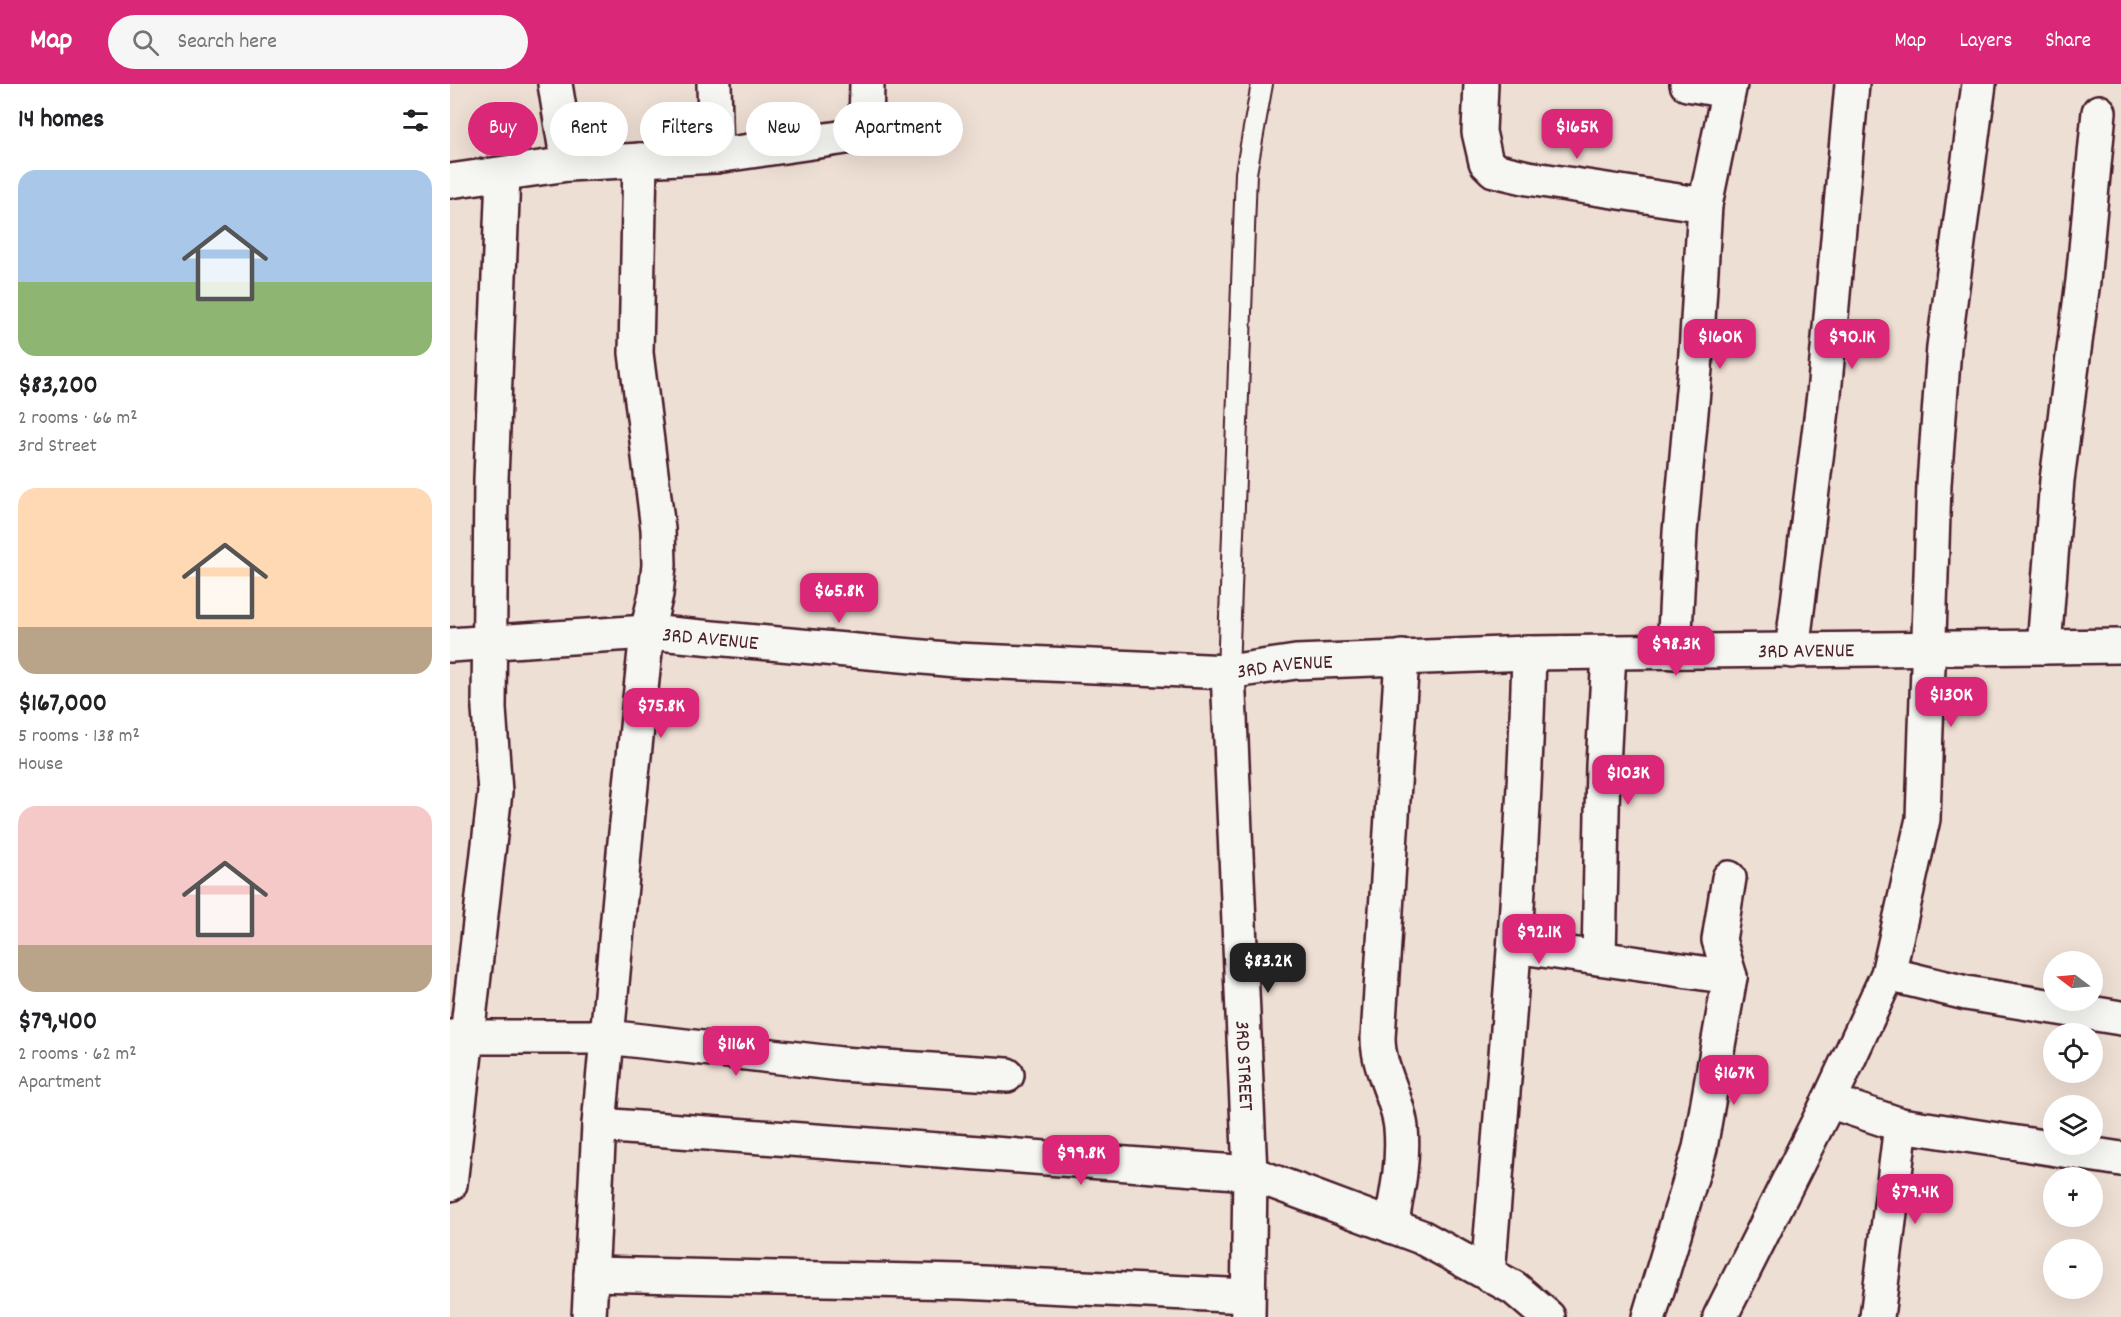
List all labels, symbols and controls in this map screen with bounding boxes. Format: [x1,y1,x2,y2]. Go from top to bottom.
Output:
search box [108,15,528,69]
text: Map [30,22,72,62]
icon: search [129,26,162,59]
text: Search here [177,27,277,58]
text: Map [1895,27,1926,57]
text: Layers [1959,27,2012,57]
text: Share [2045,27,2091,57]
text: 14 homes [18,102,104,139]
chip: Buy [468,102,538,156]
chip: Rent [550,102,628,156]
chip: Filters [640,102,734,156]
chip: New [746,102,821,156]
chip: Apartment [833,102,963,156]
icon: filters [399,104,432,137]
pin: $165K [1535,109,1619,160]
text: $165K [1556,114,1598,142]
icon: home [171,209,279,317]
pin: $160K [1678,319,1762,370]
pin: $90.1K [1803,319,1901,370]
text: $160K [1698,324,1742,352]
text: $90.1K [1828,324,1876,352]
text: $83,200 [18,368,98,405]
text: 2 rooms · 66 m² [18,405,138,433]
text: 3rd Street [18,433,97,461]
icon: home [171,527,279,635]
pin: $65.8K [790,573,888,624]
text: $65.8K [814,578,864,606]
street label: 3RD AVENUE [661,621,760,660]
pin: $98.3K [1627,626,1725,677]
text: $98.3K [1652,631,1700,659]
street label: 3RD AVENUE [1758,637,1855,668]
street label: 3RD AVENUE [1235,649,1334,689]
pin: $130K [1909,677,1993,728]
text: $130K [1929,682,1973,710]
text: $167,000 [18,686,107,723]
pin: $75.8K [612,688,710,739]
text: $75.8K [637,693,685,721]
text: 5 rooms · 138 m² [18,723,140,751]
text: House [18,751,63,779]
pin: $103K [1586,755,1670,806]
text: $103K [1606,760,1650,788]
icon: home [171,845,279,953]
pin: $92.1K [1490,914,1588,965]
text: $92.1K [1517,919,1561,947]
pin: $83.2K [1219,943,1317,994]
text: $83.2K [1244,948,1292,976]
north arrow [2043,951,2103,1011]
map controls [2043,951,2103,1299]
text: $79,400 [18,1004,97,1041]
street label: 3RD STREET [1225,1020,1259,1112]
button: locate [2043,1023,2103,1083]
pin: $116K [694,1026,778,1077]
text: $116K [717,1031,755,1059]
text: 2 rooms · 62 m² [18,1041,137,1069]
pin: $167K [1692,1055,1776,1106]
text: $167K [1713,1060,1755,1088]
text: Apartment [18,1069,101,1097]
button: layers [2043,1095,2103,1155]
pin: $99.8K [1032,1135,1130,1186]
text: $99.8K [1056,1140,1106,1168]
button: + [2043,1167,2103,1227]
pin: $79.4K [1866,1174,1964,1225]
text: $79.4K [1891,1179,1939,1207]
button: − [2043,1239,2103,1299]

